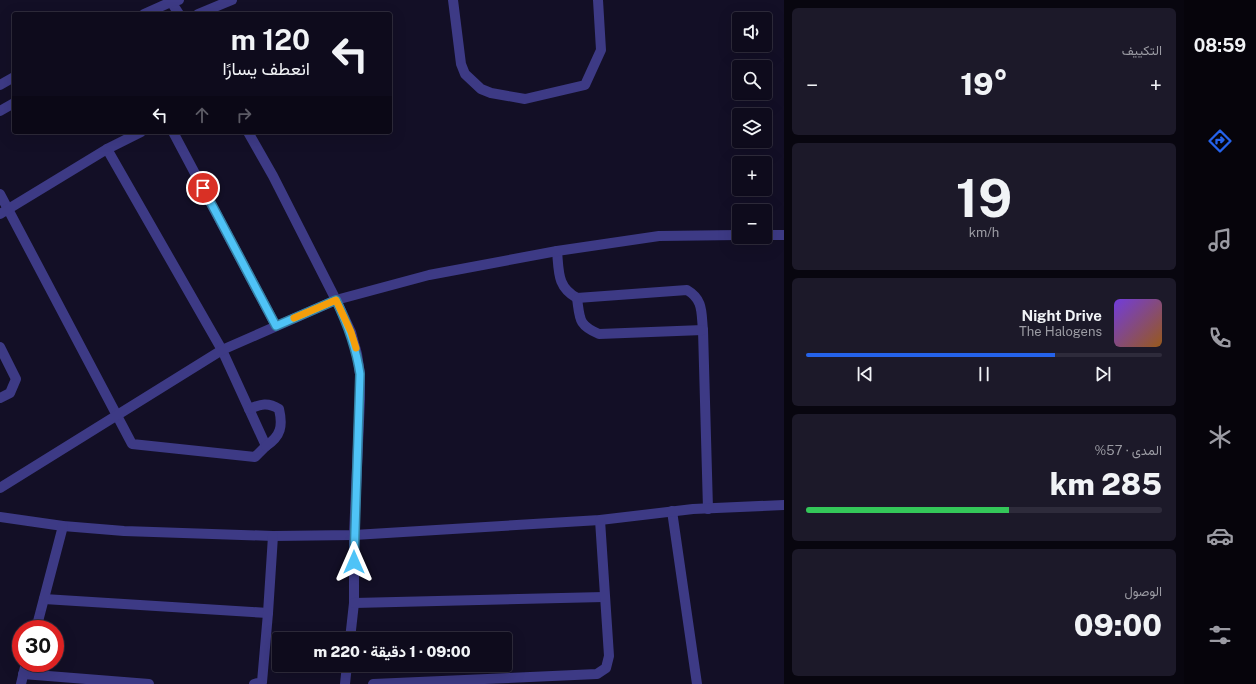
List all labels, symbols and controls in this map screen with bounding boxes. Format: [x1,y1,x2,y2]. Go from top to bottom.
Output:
map controls [732,12,772,244]
button: sound [732,12,772,52]
text: 120 m [231,23,310,56]
icon: left [324,28,376,80]
text: 08:59 [1194,35,1246,56]
text: التكييف [1122,43,1162,58]
text: انعطف يسارًا [223,58,310,79]
button: search [732,60,772,100]
text: 19° [960,66,1008,102]
text: − [806,72,818,98]
text: + [1150,72,1162,98]
icon: left [149,104,171,126]
icon: ahead [191,104,213,126]
icon: right [233,104,255,126]
button: layers [732,108,772,148]
icon: directions [1206,127,1234,155]
button: + [732,156,772,196]
text: 19 [956,168,1012,229]
pin [186,171,220,205]
icon: arrive [192,177,214,199]
button: − [732,204,772,244]
text: km/h [969,225,999,240]
icon: music [1206,226,1234,254]
text: Night Drive [1021,307,1102,324]
text: The Halogens [1019,324,1102,339]
icon: phone [1206,324,1234,352]
icon: previous [854,363,876,385]
icon: pause [973,363,995,385]
icon: next [1092,363,1114,385]
icon: climate [1206,423,1234,451]
text: المدى · 57% [1095,443,1162,458]
text: 285 km [1050,466,1162,502]
icon: car [1206,522,1234,550]
position arrow [333,541,375,583]
text: الوصول [1124,584,1162,599]
text: 09:00 [1074,607,1162,643]
speed limit sign: 30 [12,620,64,672]
icon: filters [1206,621,1234,649]
text: 09:00 · 1 دقيقة · 220 m [313,643,471,660]

